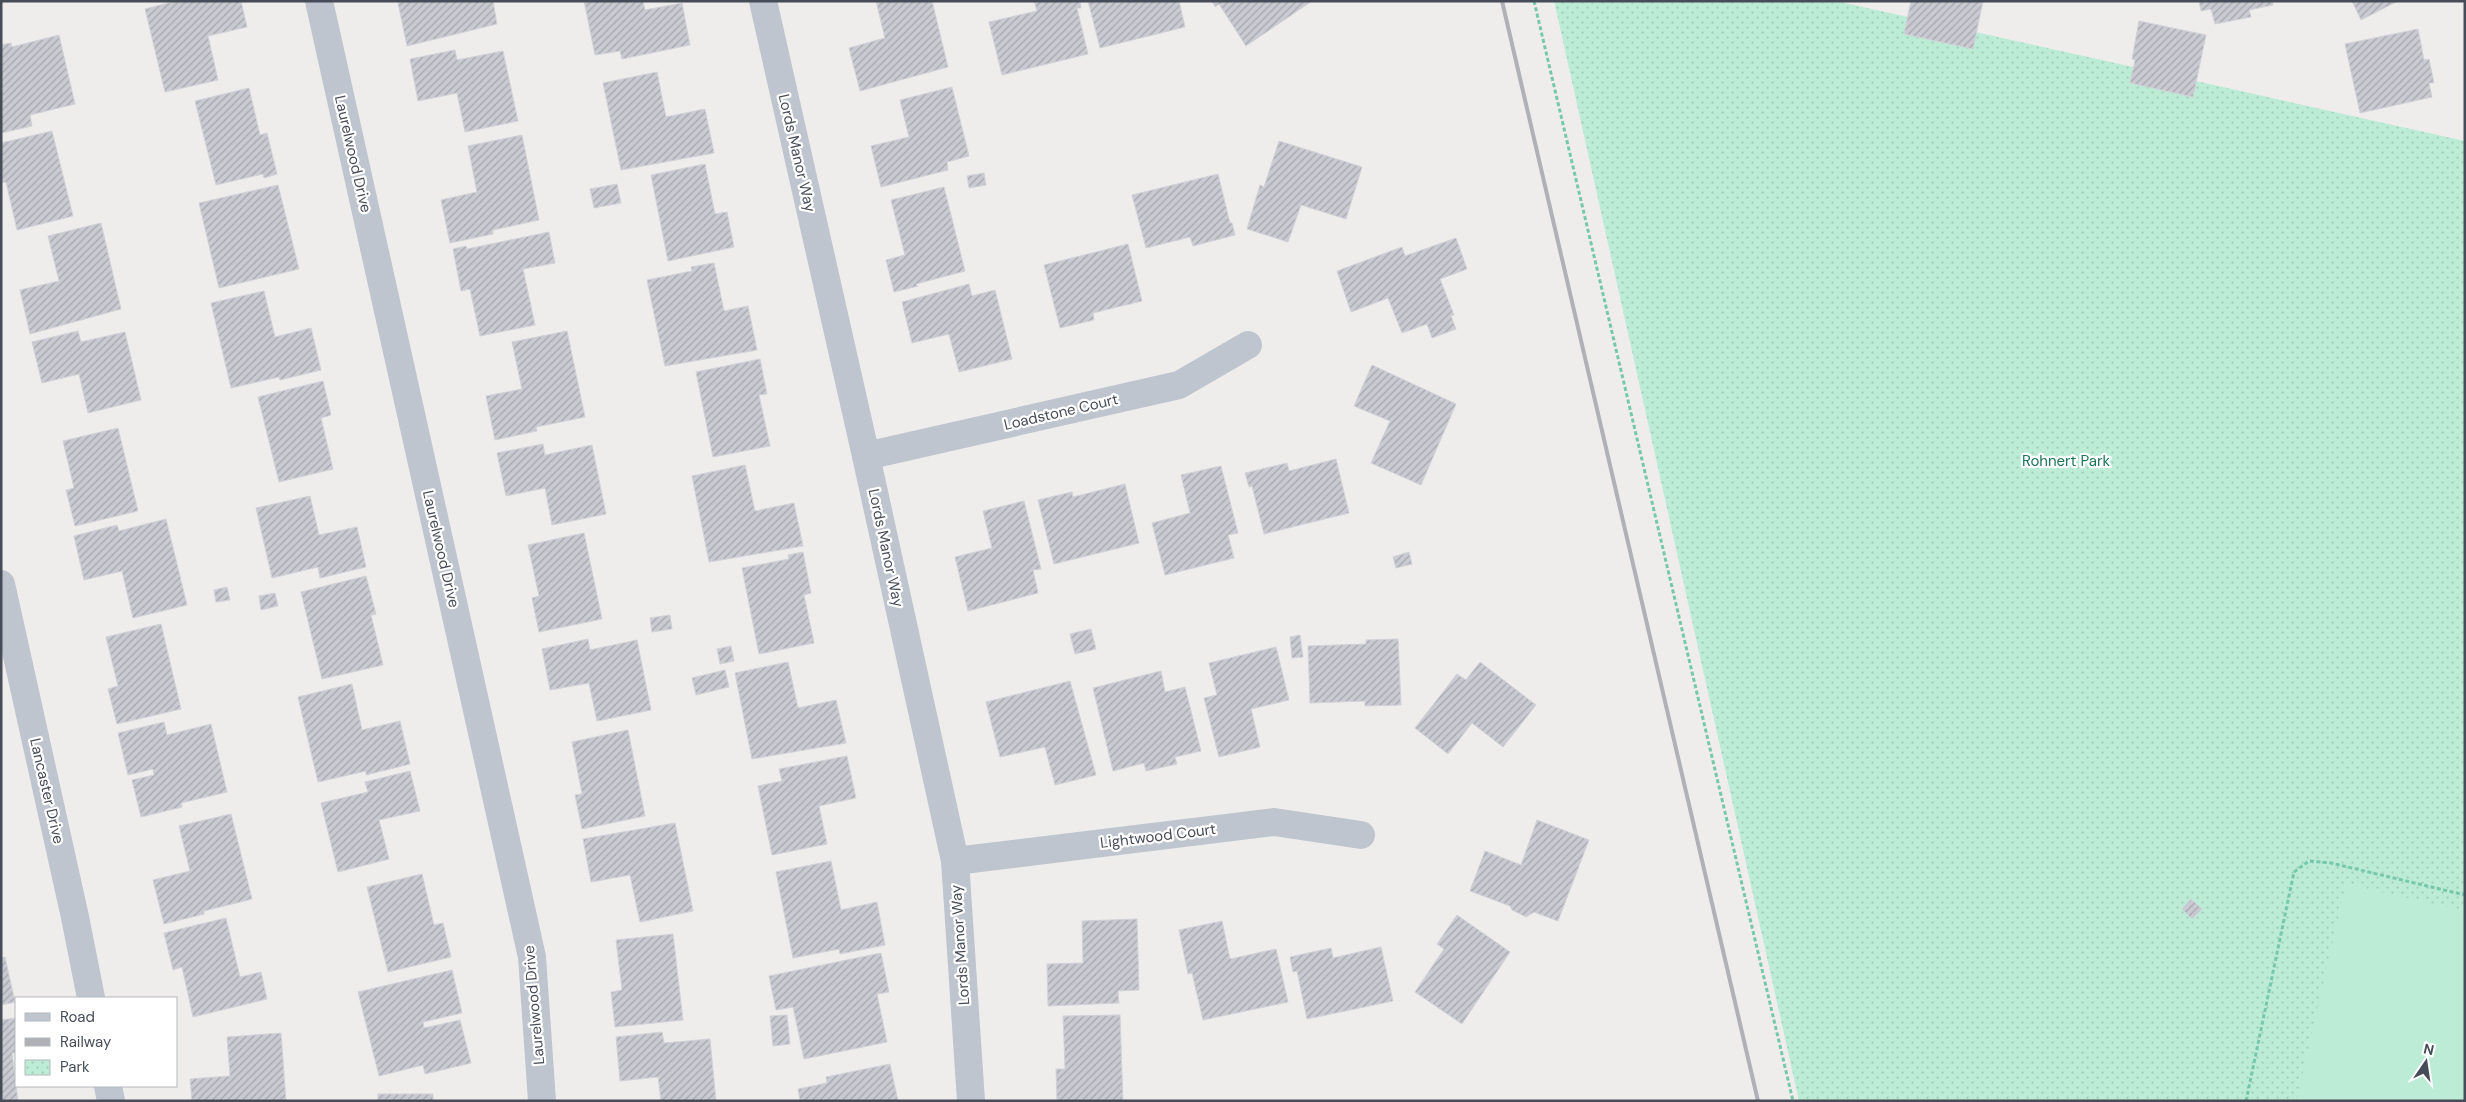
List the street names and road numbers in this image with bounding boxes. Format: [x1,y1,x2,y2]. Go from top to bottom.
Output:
street label: Lords Manor Way [774,92,820,215]
street label: Laurelwood Drive [330,93,376,215]
street label: Loadstone Court [1002,389,1120,435]
street label: Lords Manor Way [864,487,908,610]
street label: Laurelwood Drive [418,488,464,610]
street label: Lancaster Drive [25,736,69,846]
street label: Lightwood Court [1099,819,1217,853]
street label: Lords Manor Way [946,884,974,1006]
street label: Laurelwood Drive [519,945,549,1065]

